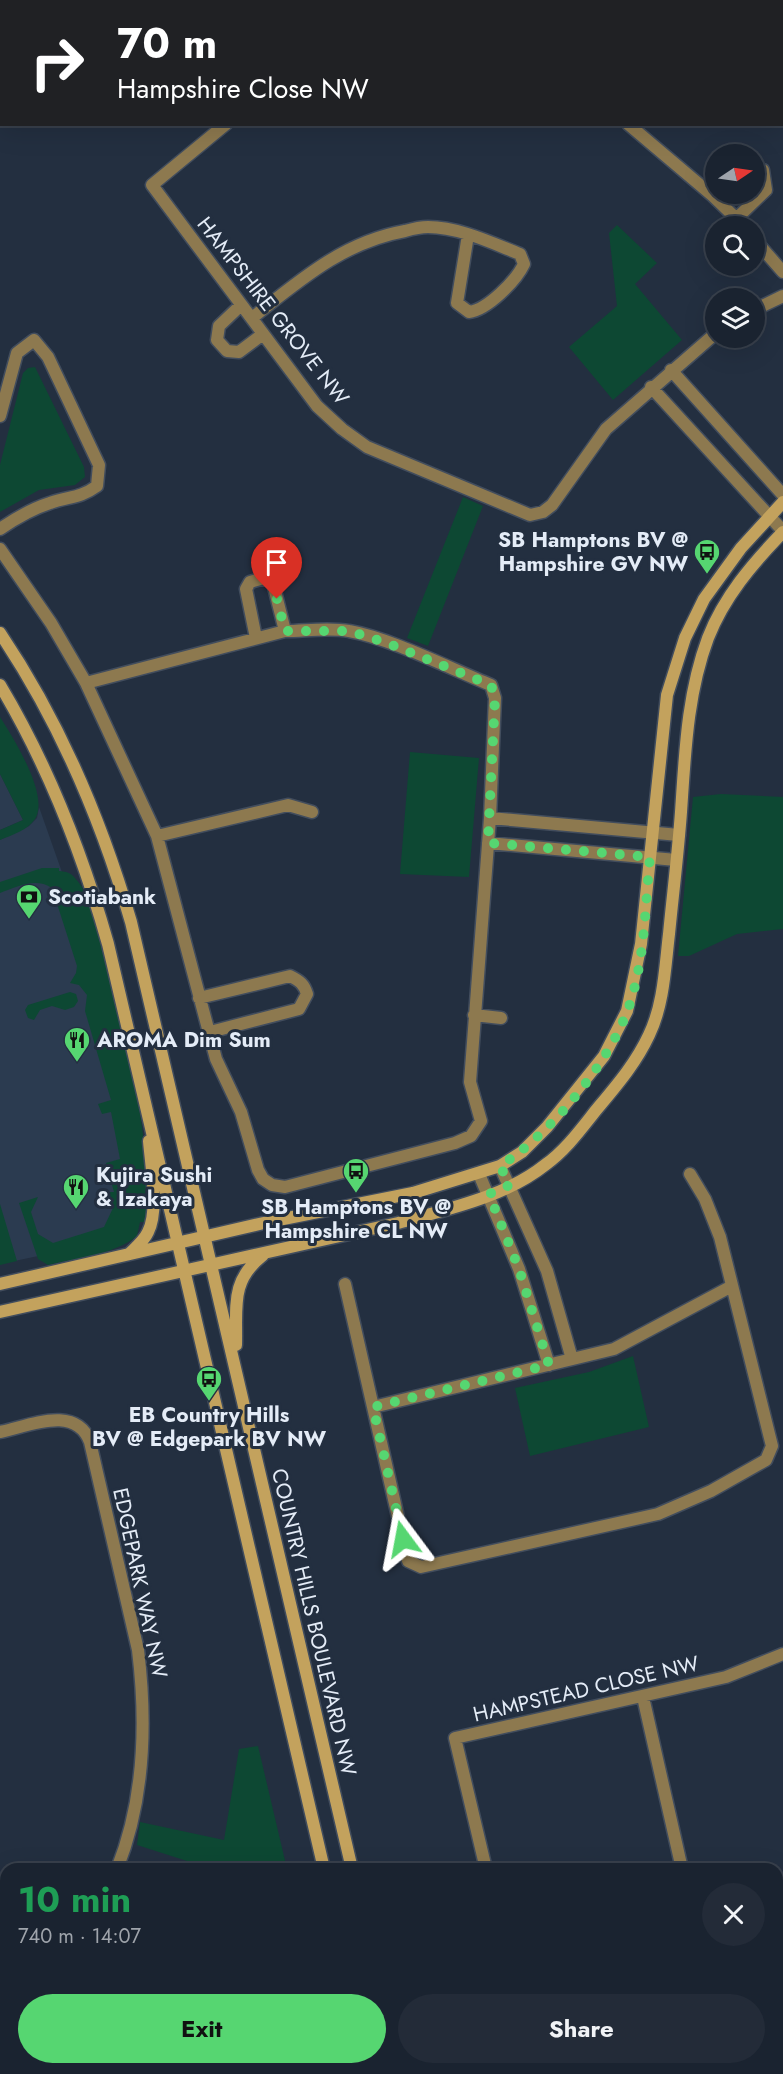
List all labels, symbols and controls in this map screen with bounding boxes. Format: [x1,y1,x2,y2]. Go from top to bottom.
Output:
text: 70 m [117,13,217,74]
icon: right [18,24,96,102]
text: Hampshire Close NW [117,69,369,108]
north arrow [705,144,765,204]
map controls [705,144,765,348]
street label: HAMPSHIRE GROVE NW [190,211,356,412]
button: search [705,216,765,276]
button: layers [705,288,765,348]
place label: SB Hamptons BV @ Hampshire GV NW [498,525,689,579]
pin [251,537,302,599]
bus stop icon: SB Hamptons BV @ Hampshire GV NW [692,537,722,575]
icon: arrive [260,546,293,579]
bank icon: Scotiabank [14,882,44,920]
place label: Scotiabank [48,882,156,912]
restaurant icon: AROMA Dim Sum [62,1025,92,1063]
place label: AROMA Dim Sum [96,1025,271,1055]
bus stop icon: SB Hamptons BV @ Hampshire CL NW [341,1156,371,1194]
place label: Kujira Sushi & Izakaya [96,1160,212,1214]
restaurant icon: Kujira Sushi & Izakaya [61,1172,91,1210]
place label: SB Hamptons BV @ Hampshire CL NW [261,1192,451,1246]
bus stop icon: EB Country Hills BV @ Edgepark BV NW [194,1364,224,1402]
place label: EB Country Hills BV @ Edgepark BV NW [92,1400,327,1454]
street label: COUNTRY HILLS BOULEVARD NW [264,1465,364,1779]
street label: EDGEPARK WAY NW [105,1485,175,1681]
position arrow [371,1507,435,1571]
street label: HAMPSTEAD CLOSE NW [470,1648,702,1730]
text: 10 min [18,1873,131,1925]
button: close [702,1883,765,1946]
text: 740 m · 14:07 [18,1922,141,1951]
button: Exit [18,1994,386,2063]
button: Share [398,1994,765,2063]

